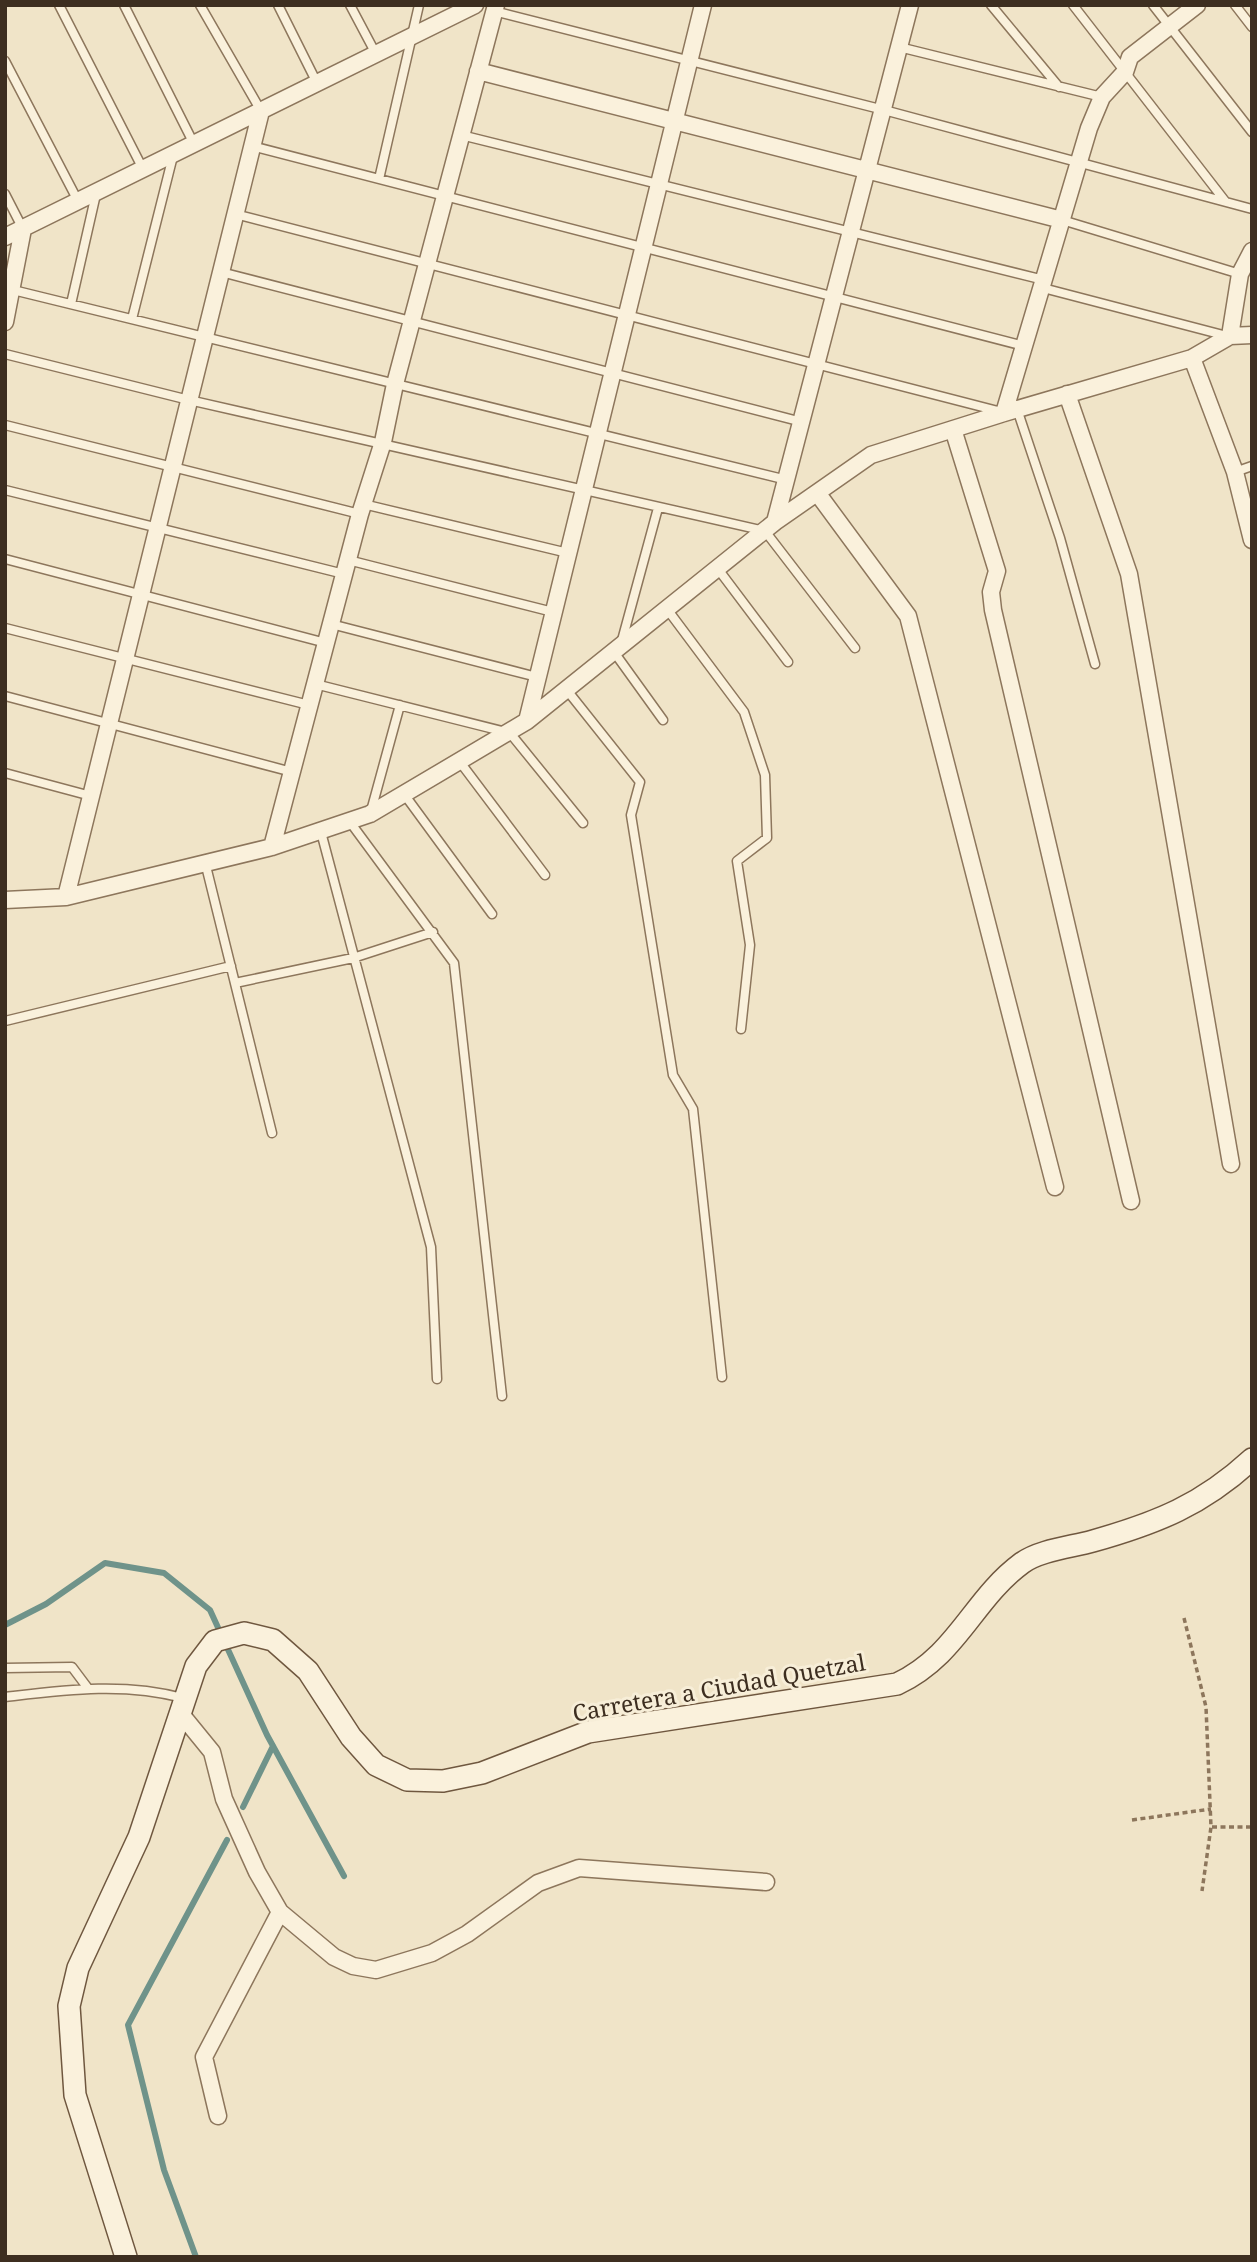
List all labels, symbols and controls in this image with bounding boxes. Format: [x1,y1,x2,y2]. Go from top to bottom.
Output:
street label: Carretera a Ciudad Quetzal [570,1645,868,1729]

